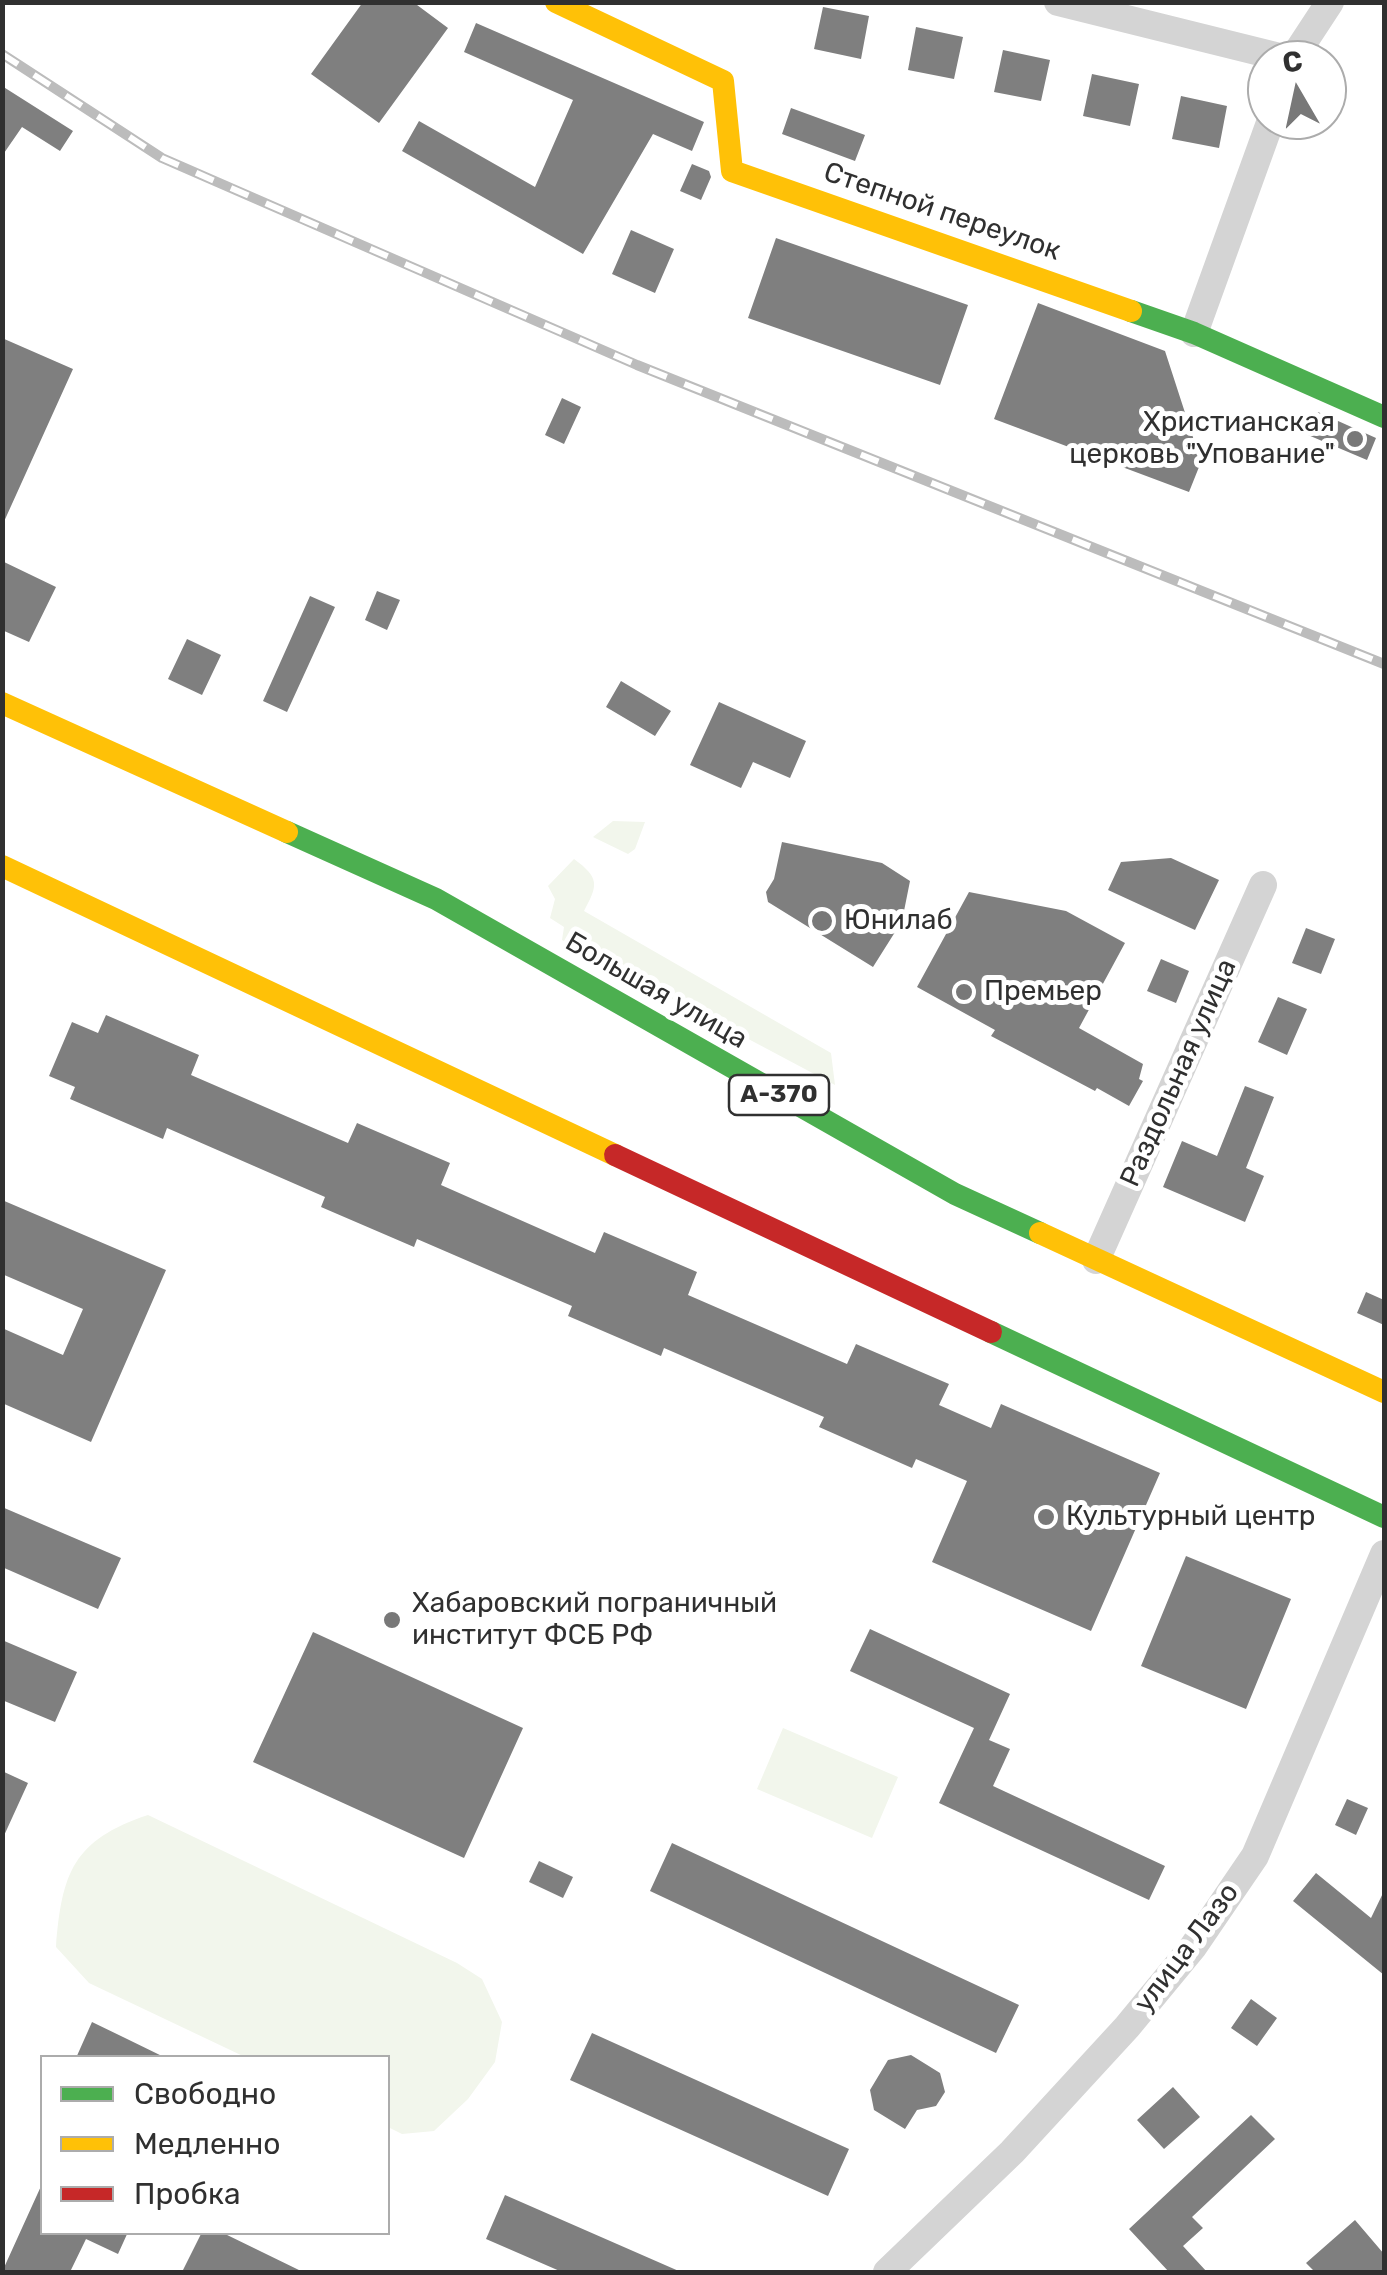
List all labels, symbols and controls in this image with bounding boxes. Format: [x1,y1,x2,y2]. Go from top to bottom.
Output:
north arrow [1247,40,1347,140]
text: С [1280,44,1305,80]
street label: Степной переулок [819,156,1065,268]
place label: Христианская церковь "Упование" [1069,406,1335,472]
marker: Христианская церковь "Упование" [1344,428,1366,450]
place label: Юнилаб [844,904,953,938]
marker: Юнилаб [809,908,835,934]
street label: Большая улица [559,925,753,1057]
street label: Раздольная улица [1114,954,1244,1192]
place label: Премьер [984,975,1102,1009]
marker: Премьер [953,981,975,1003]
road number: А-370 [729,1075,829,1115]
place label: Культурный центр [1066,1500,1315,1534]
marker: Культурный центр [1035,1506,1057,1528]
place label: Хабаровский пограничный институт ФСБ РФ [412,1587,777,1653]
marker: Хабаровский пограничный институт ФСБ РФ [381,1609,403,1631]
street label: улица Лазо [1128,1877,1246,2019]
legend [40,2055,390,2235]
text: Свободно [134,2076,276,2112]
text: Медленно [134,2126,281,2162]
text: Пробка [134,2176,241,2212]

